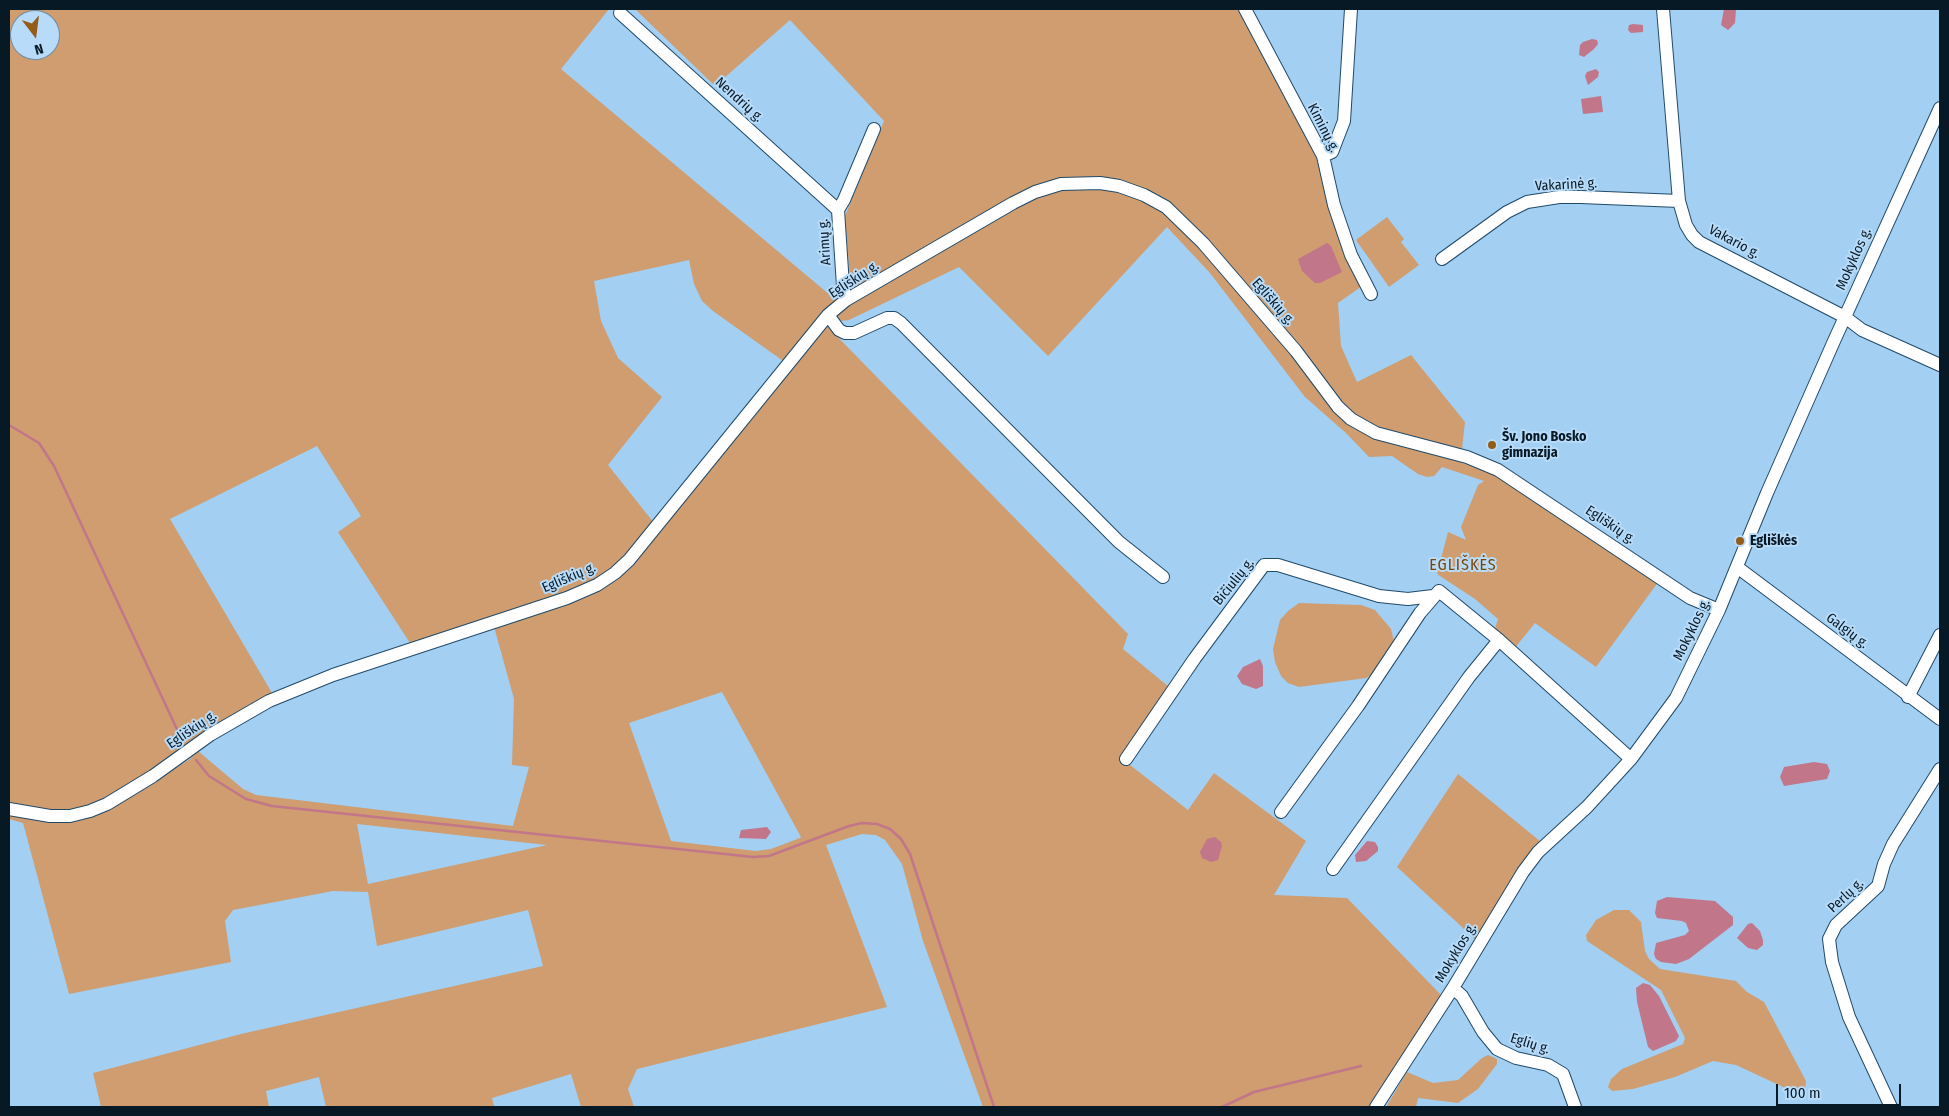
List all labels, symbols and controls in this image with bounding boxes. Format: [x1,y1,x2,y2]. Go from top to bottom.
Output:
north arrow [10,10,60,60]
text: N [33,40,45,58]
street label: Nendrių g. [712,74,766,126]
street label: Kiminų g. [1304,101,1342,155]
street label: Vakarinė g. [1535,175,1597,195]
street label: Arimų g. [815,218,835,266]
street label: Vakario g. [1706,222,1762,262]
street label: Mokyklos g. [1833,225,1875,293]
street label: Egliškių g. [826,258,882,302]
street label: Egliškių g. [1248,275,1298,329]
place label: Šv. Jono Bosko gimnazija [1502,429,1586,462]
marker: Šv. Jono Bosko gimnazija [1486,439,1498,451]
street label: Egliškių g. [1582,502,1638,548]
place label: Egliškės [1750,533,1797,549]
marker: Egliškės [1734,535,1746,547]
street label: Bičiulių g. [1210,555,1258,609]
district label: EGLIŠKĖS [1428,556,1498,576]
street label: Egliškių g. [540,559,598,597]
street label: Mokyklos g. [1670,596,1714,664]
street label: Galgių g. [1822,610,1872,652]
street label: Egliškių g. [164,707,220,753]
street label: Perlų g. [1825,875,1867,917]
street label: Mokyklos g. [1432,920,1480,986]
street label: Eglių g. [1508,1030,1552,1058]
scale bar [1779,1074,1904,1106]
text: 100 m [1784,1084,1821,1102]

